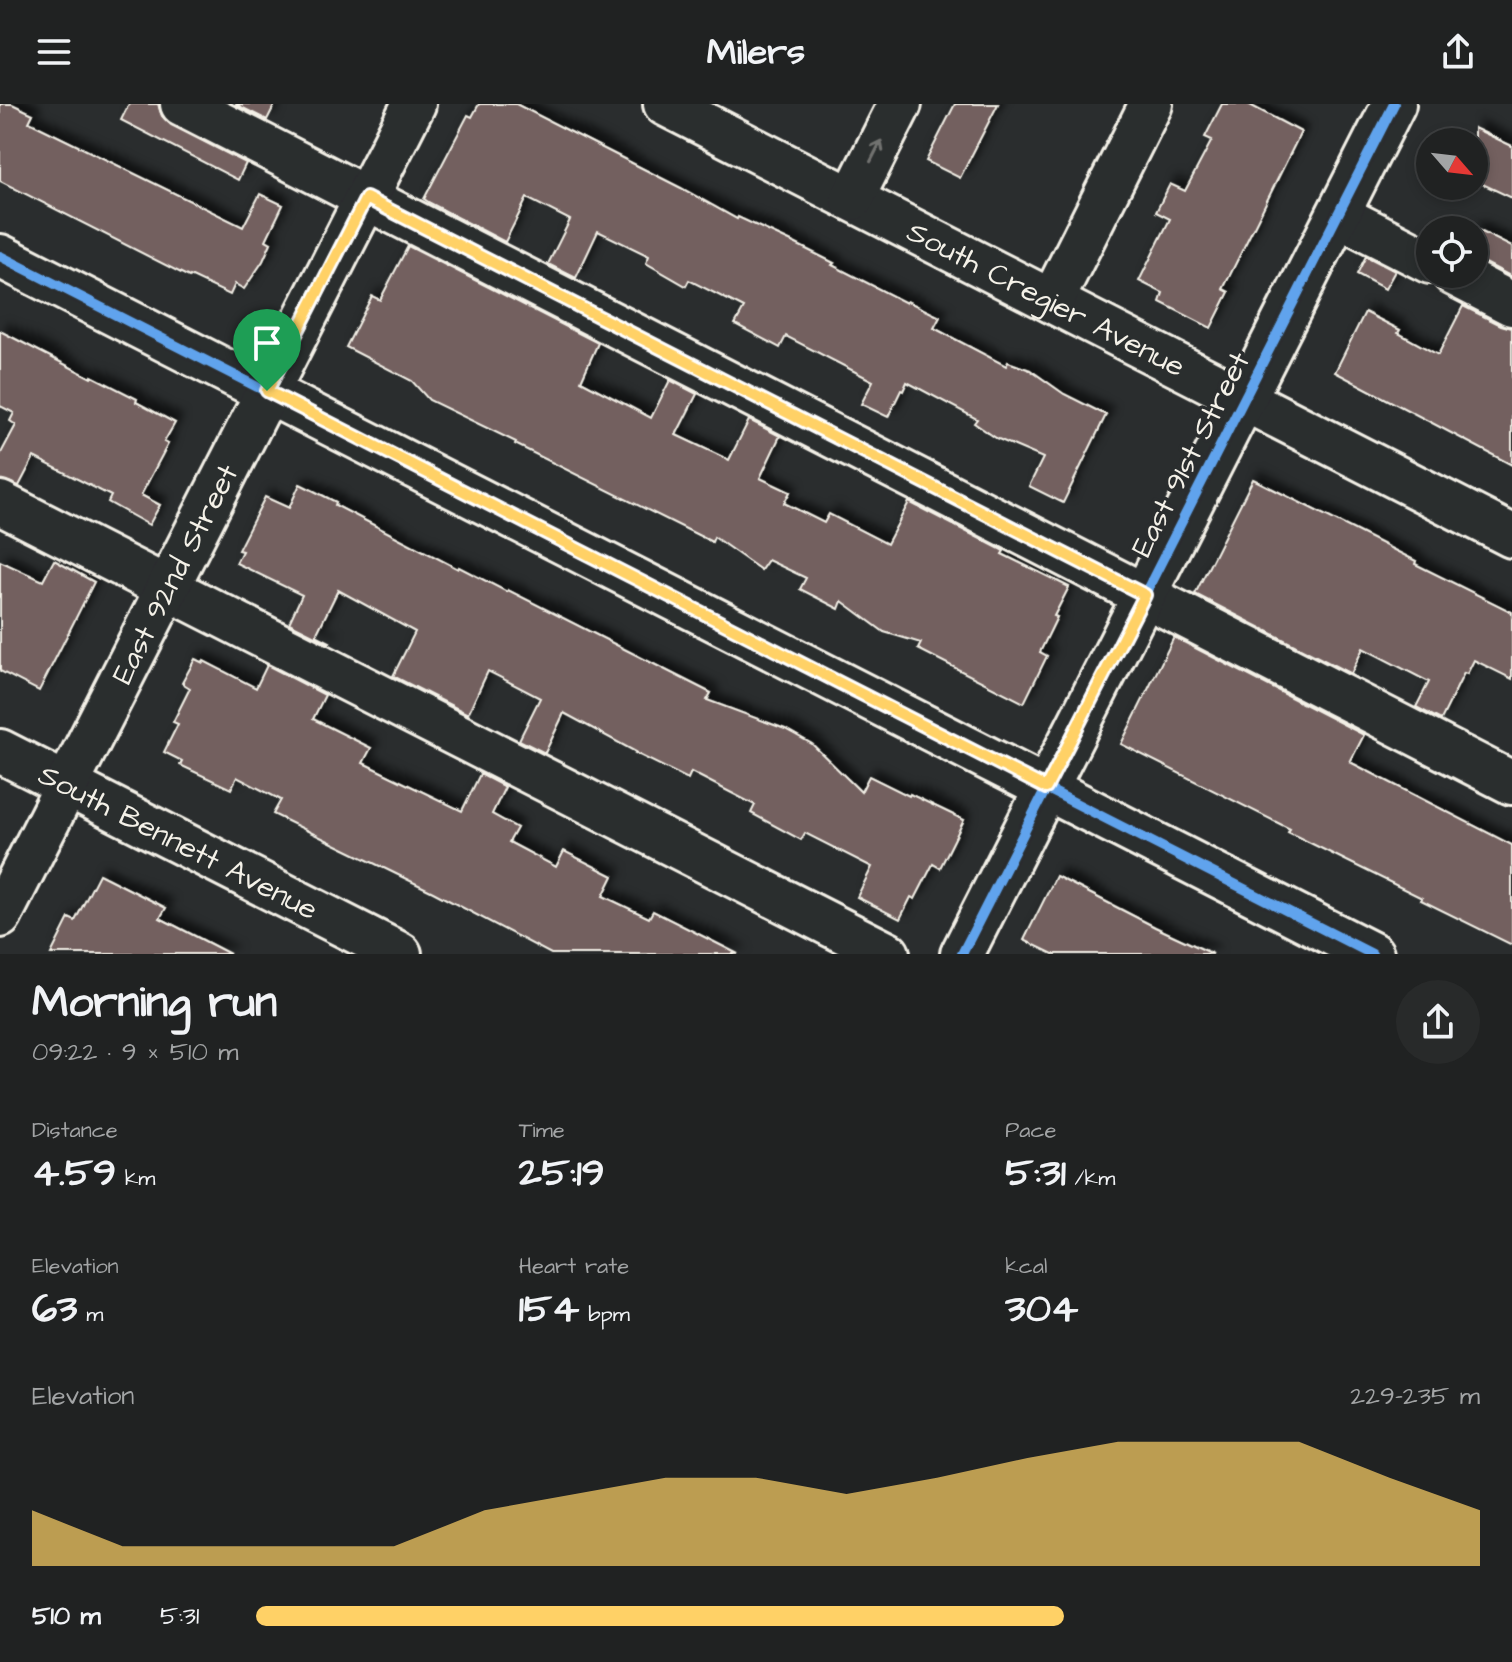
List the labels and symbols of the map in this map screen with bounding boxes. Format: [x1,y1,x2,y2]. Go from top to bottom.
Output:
north arrow [1416,128,1488,200]
one-way arrow [869,140,884,164]
street label: South Cregier Avenue [900,211,1192,388]
pin [233,309,301,391]
street label: East 91st Street [1121,345,1261,564]
street label: East 92nd Street [102,457,249,691]
street label: South Bennett Avenue [31,754,325,931]

